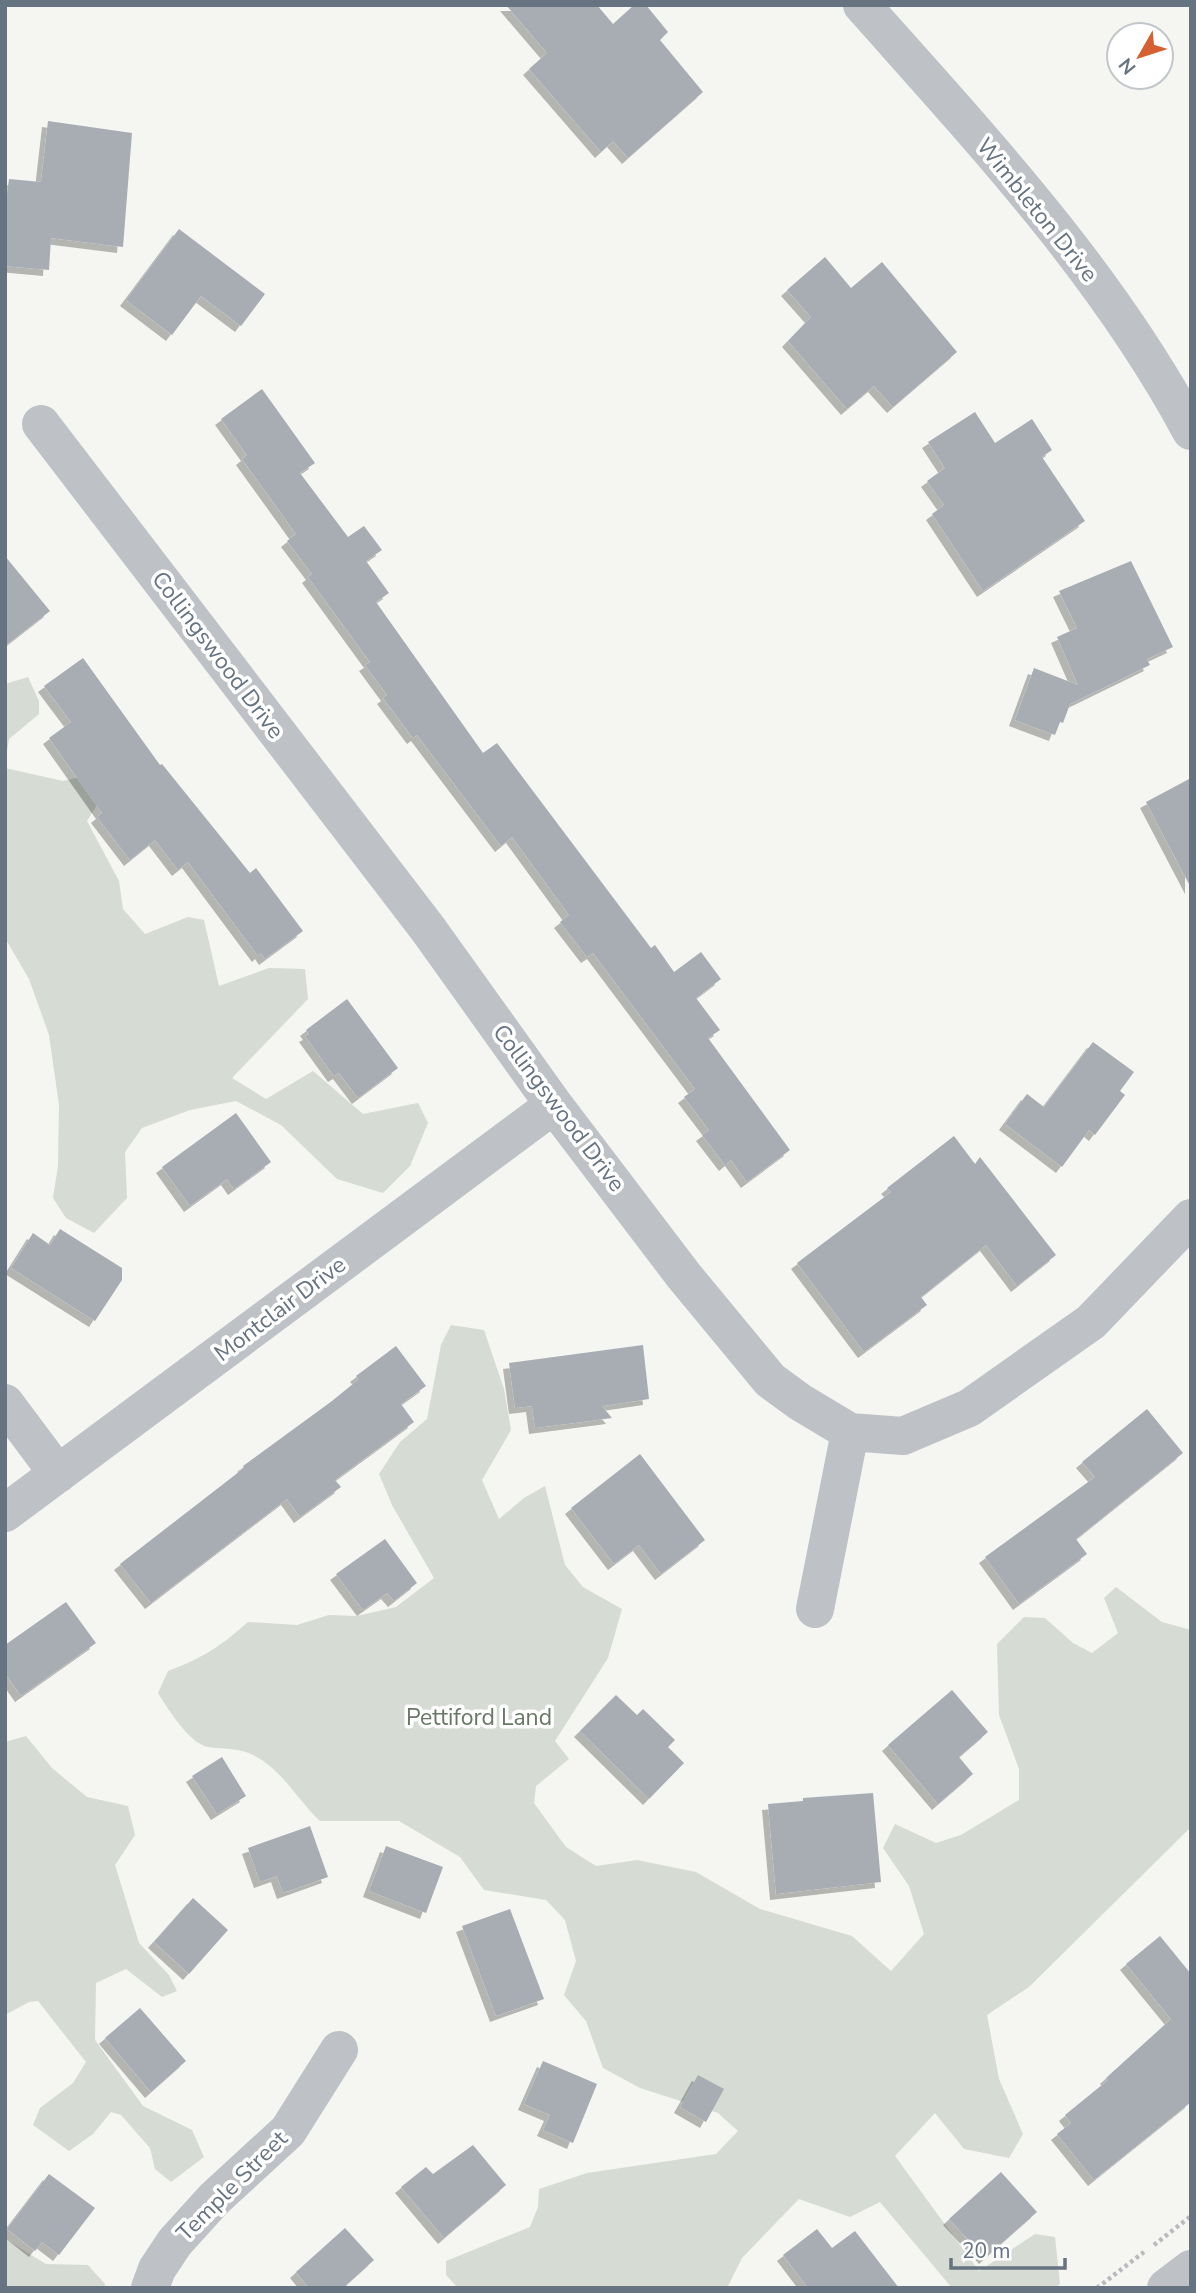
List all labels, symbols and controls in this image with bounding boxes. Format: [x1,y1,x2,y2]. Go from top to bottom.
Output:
north arrow [1105,21,1175,91]
text: N [1113,52,1142,80]
street label: Wimbleton Drive [969,131,1105,289]
street label: Collingswood Drive [145,565,291,745]
street label: Collingswood Drive [486,1018,632,1198]
street label: Montclair Drive [208,1249,352,1369]
park label: Pettiford Land [406,1702,552,1733]
street label: Temple Street [170,2123,295,2248]
scale bar [951,2226,1065,2270]
text: 20 m [962,2237,1011,2265]

